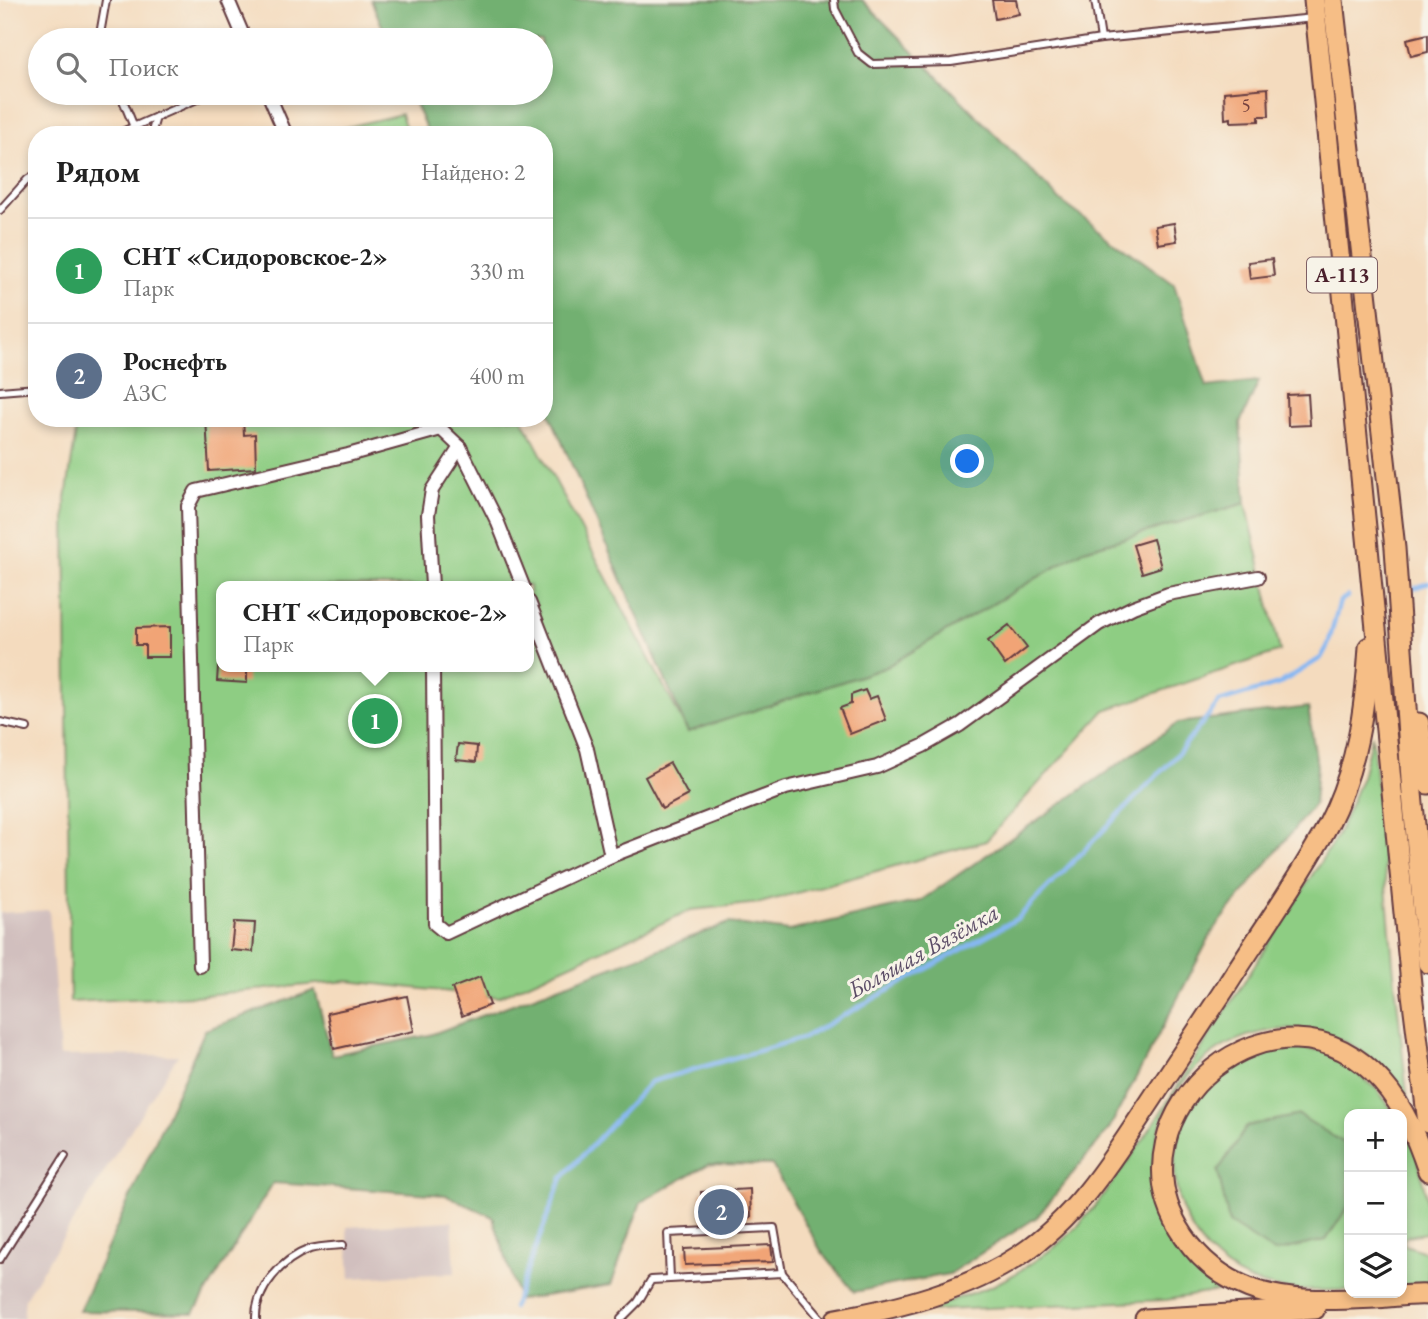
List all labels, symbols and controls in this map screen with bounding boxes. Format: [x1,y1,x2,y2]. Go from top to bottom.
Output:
search box [28,28,553,105]
icon: search [52,48,90,86]
text: Поиск [108,50,179,84]
house number: 5 [1241,93,1251,118]
text: Рядом [56,152,140,191]
text: Найдено: 2 [421,157,525,187]
text: СНТ «Сидоровское-2» [123,239,388,273]
text: 1 [73,256,85,286]
text: 330 m [469,256,525,286]
road number: А-113 [1307,258,1377,292]
text: Парк [123,273,174,303]
text: Роснефть [123,344,227,378]
text: 2 [73,361,85,391]
text: 400 m [469,361,525,391]
text: АЗС [123,378,167,408]
your location [950,444,984,478]
popup [216,581,534,672]
text: СНТ «Сидоровское-2» [243,595,507,629]
text: Парк [243,629,294,659]
pin: 1 [352,695,398,747]
water label: Большая Вязёмка [841,896,1004,1005]
map controls [1344,1109,1407,1298]
button: + [1344,1109,1407,1172]
button: − [1344,1172,1407,1235]
pin: 2 [698,1186,744,1238]
button: layers [1344,1235,1407,1298]

